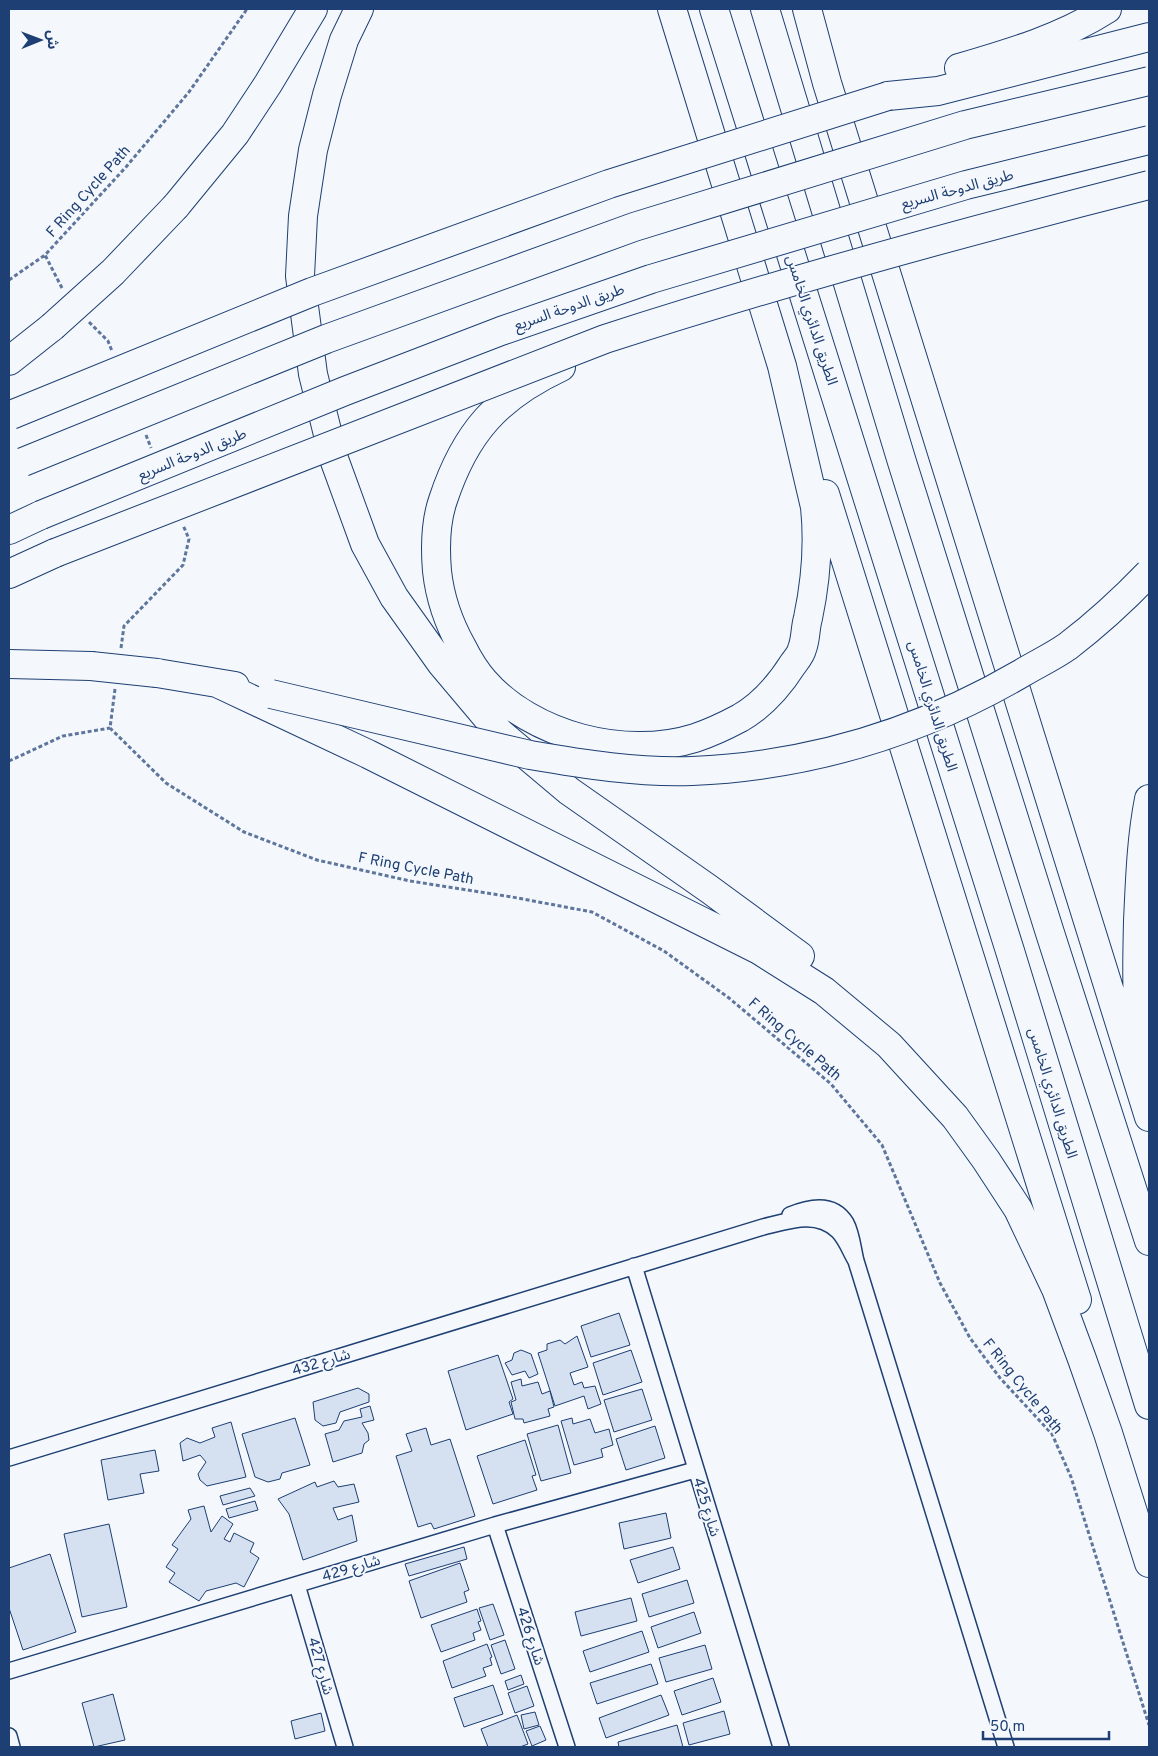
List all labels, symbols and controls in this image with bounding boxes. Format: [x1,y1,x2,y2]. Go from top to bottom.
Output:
north arrow [15,15,65,65]
text: ش [43,30,60,50]
street label: F Ring Cycle Path [43,142,135,242]
street label: طريق الدوحة السريع [899,166,1016,216]
street label: الطريق الدائري الخامس [780,253,841,388]
street label: طريق الدوحة السريع [512,281,628,337]
street label: طريق الدوحة السريع [135,425,250,487]
street label: الطريق الدائري الخامس [902,639,961,774]
street label: F Ring Cycle Path [356,849,475,890]
street label: F Ring Cycle Path [743,994,845,1086]
street label: الطريق الدائري الخامس [1022,1026,1081,1161]
street label: F Ring Cycle Path [977,1335,1066,1439]
street label: شارع 432 [290,1346,353,1382]
street label: شارع 425 [687,1476,724,1540]
street label: شارع 429 [320,1551,384,1588]
street label: شارع 426 [510,1605,548,1669]
street label: شارع 427 [301,1635,337,1698]
scale bar [983,1708,1109,1740]
text: 50 m [990,1718,1025,1737]

